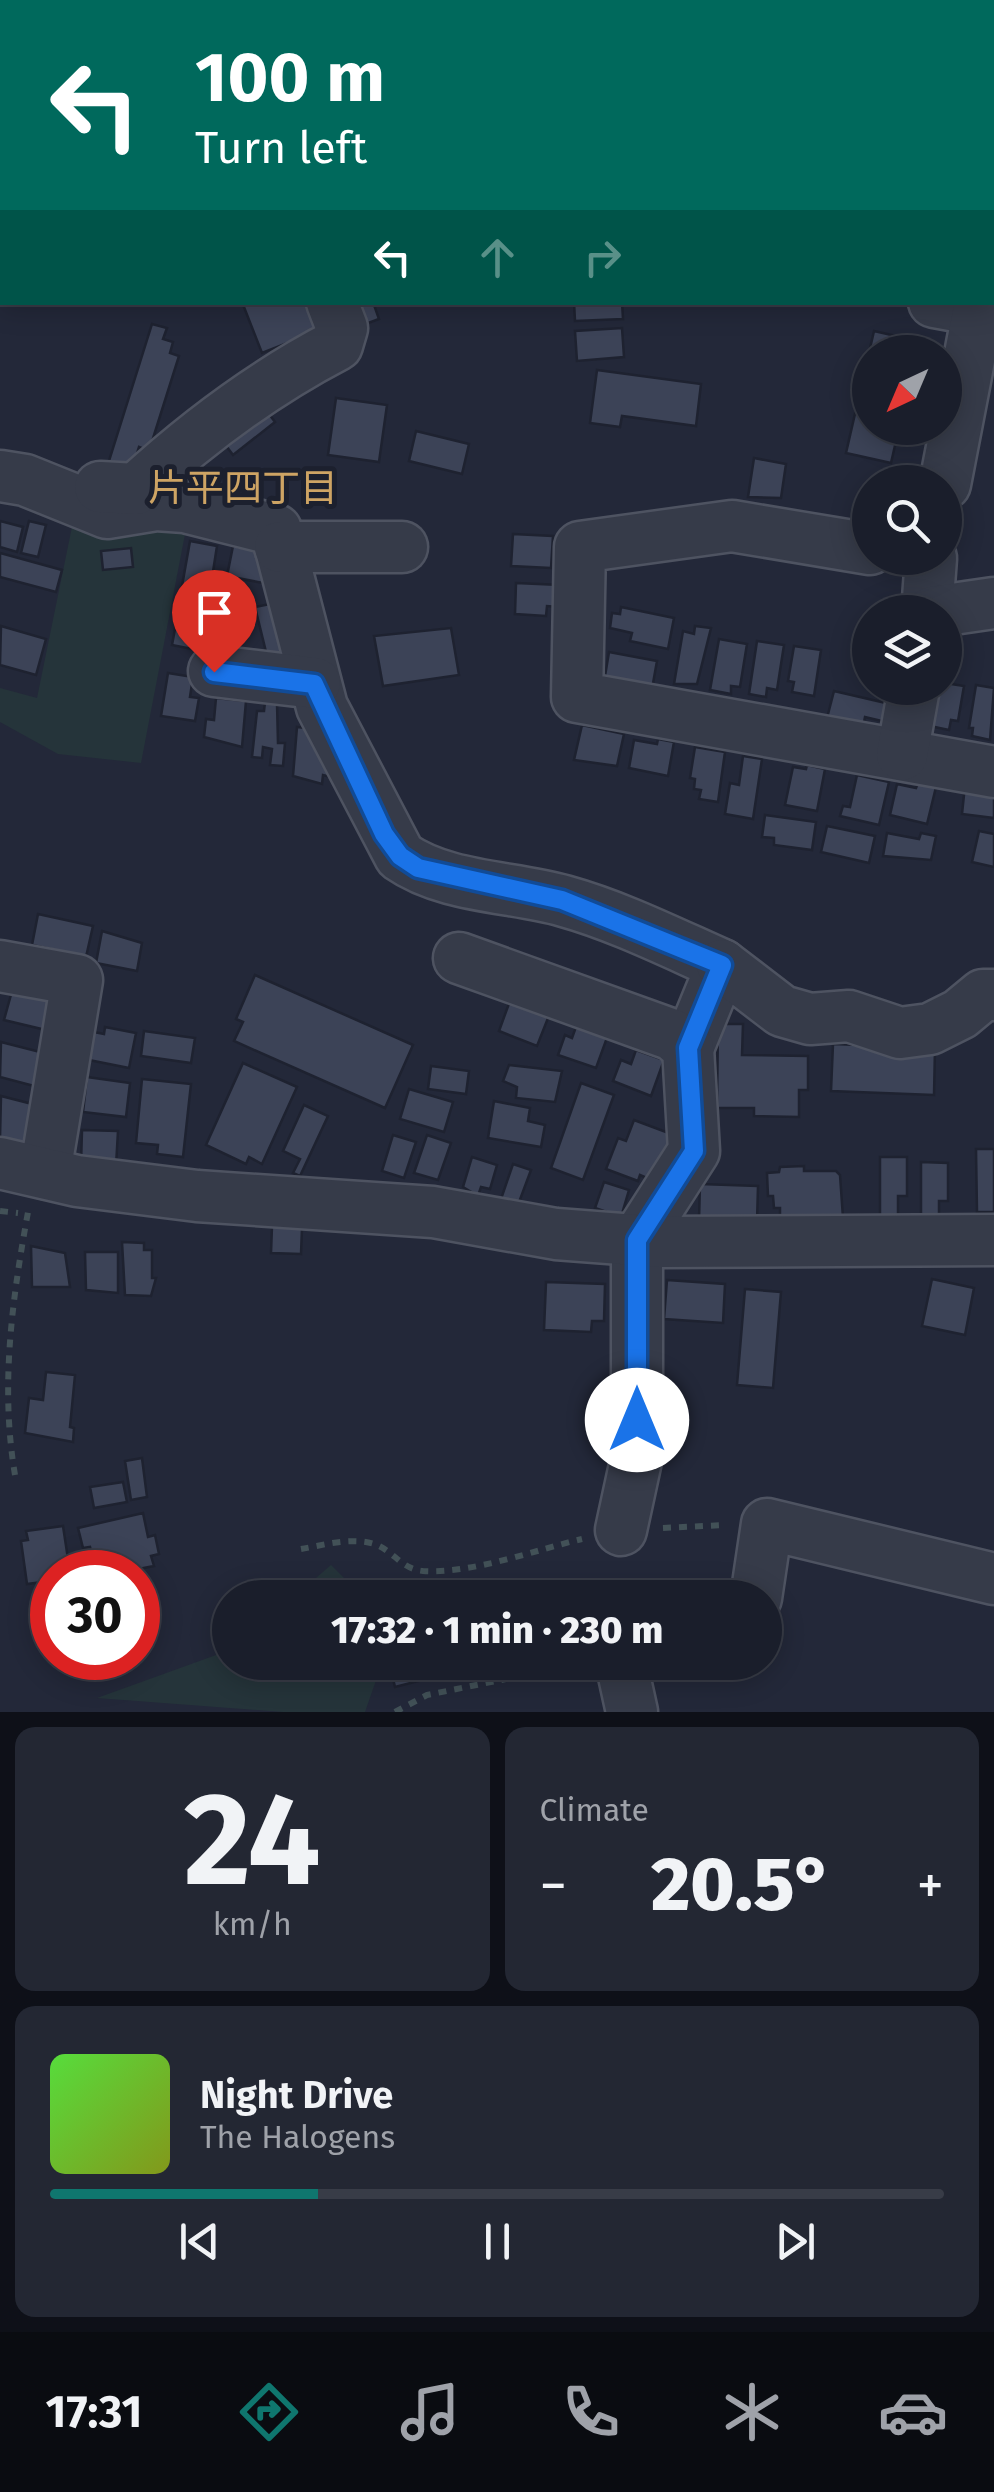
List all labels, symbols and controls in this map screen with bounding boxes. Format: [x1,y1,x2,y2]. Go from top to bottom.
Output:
text: 100 m [195,36,385,120]
icon: left [30,40,160,170]
text: Turn left [195,121,367,175]
icon: left [365,230,420,285]
icon: ahead [470,230,525,285]
icon: right [575,230,630,285]
north arrow [852,335,962,445]
map controls [852,335,962,705]
district label: 片平四丁目 [148,465,338,511]
button: search [852,465,962,575]
pin [172,570,257,673]
icon: arrive [187,585,242,640]
button: layers [852,595,962,705]
position arrow [585,1368,689,1472]
speed limit sign: 30 [30,1550,160,1680]
text: 17:32 · 1 min · 230 m [331,1607,663,1653]
text: 24 [184,1762,321,1918]
text: Climate [540,1791,649,1829]
text: 20.5° [651,1840,833,1930]
text: − [540,1853,567,1919]
text: + [917,1853,944,1919]
text: km/h [213,1905,292,1943]
text: Night Drive [200,2072,393,2118]
text: The Halogens [200,2118,395,2156]
icon: previous [172,2214,227,2269]
icon: pause [470,2214,525,2269]
icon: next [768,2214,823,2269]
icon: directions [234,2377,304,2447]
icon: music [395,2377,465,2447]
icon: phone [556,2377,626,2447]
icon: climate [717,2377,787,2447]
icon: car [878,2377,948,2447]
text: 17:31 [46,2385,142,2439]

